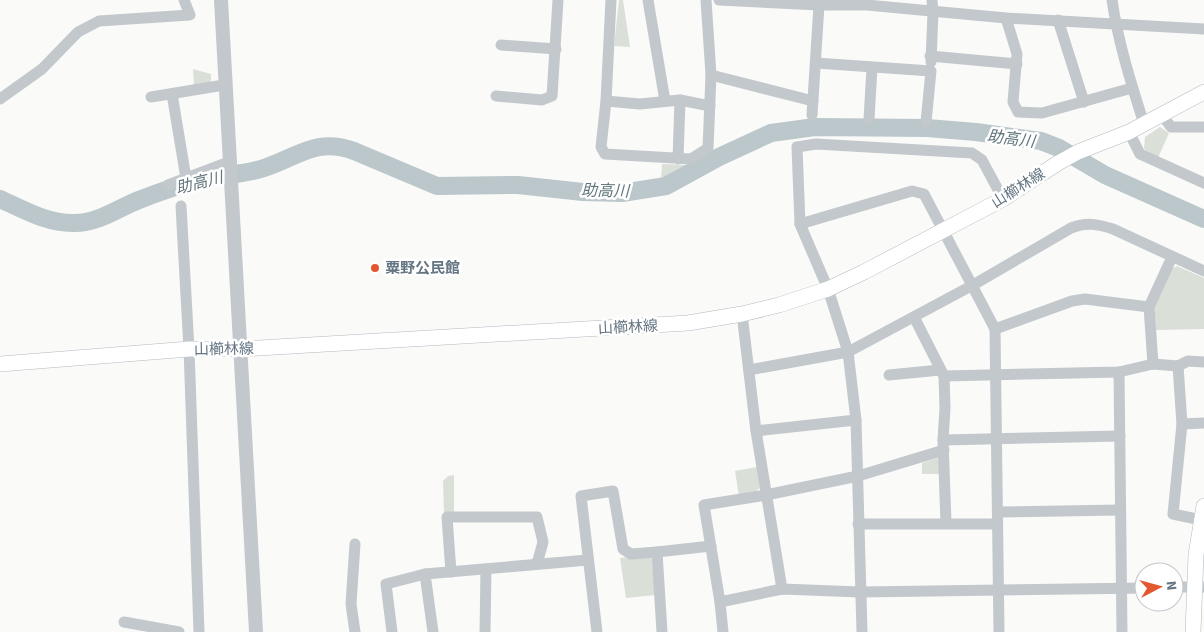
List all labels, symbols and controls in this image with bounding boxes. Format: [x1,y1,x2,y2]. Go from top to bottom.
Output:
water label: 助高川 [986,125,1038,153]
street label: 山櫛林線 [987,164,1049,213]
water label: 助高川 [173,166,227,199]
water label: 助高川 [581,180,631,202]
place label: 粟野公民館 [385,258,460,279]
marker: 粟野公民館 [369,262,381,274]
street label: 山櫛林線 [598,315,659,340]
street label: 山櫛林線 [194,338,254,361]
north arrow [1134,562,1184,612]
text: N [1161,580,1181,591]

